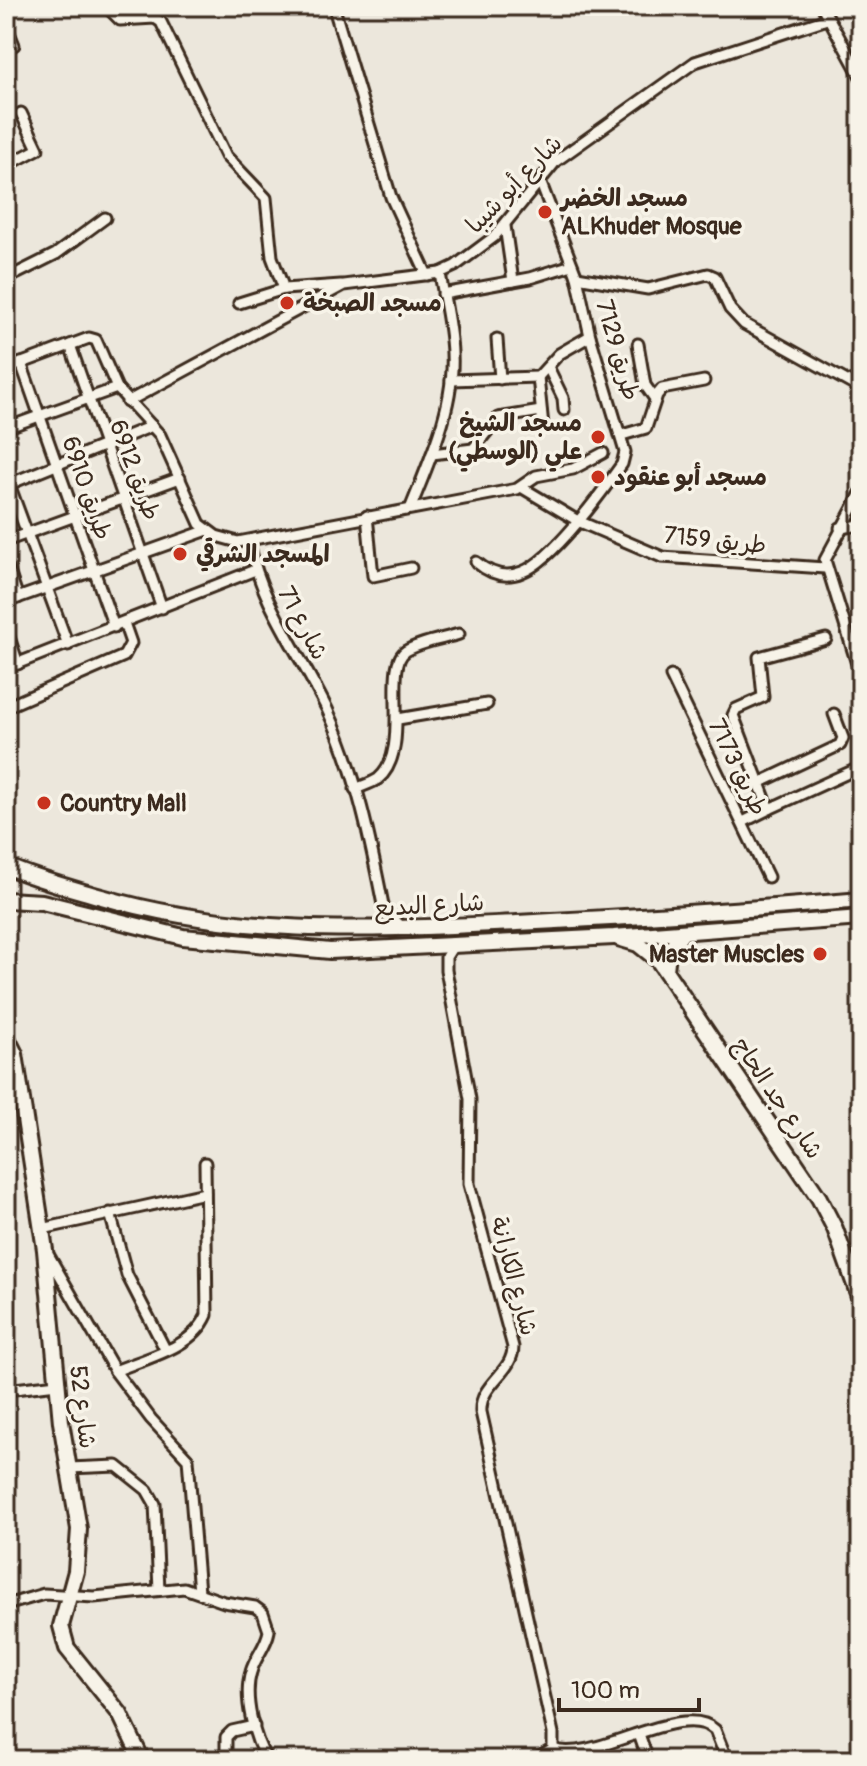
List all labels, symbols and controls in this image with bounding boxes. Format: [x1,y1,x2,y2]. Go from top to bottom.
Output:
street label: شارع أبو شيبا [460,128,570,241]
place label: مسجد الخضر ALKhuder Mosque [559,184,743,241]
marker: مسجد الخضر ALKhuder Mosque [536,203,554,221]
place label: مسجد الصبخة [303,289,442,318]
marker: مسجد الصبخة [278,294,296,312]
street label: طريق 7129 [589,296,646,404]
place label: مسجد الشيخ علي (الوسطي) [448,409,582,472]
street label: طريق 6912 [103,416,166,524]
marker: مسجد الشيخ علي (الوسطي) [589,428,607,446]
street label: طريق 6910 [55,433,118,544]
place label: مسجد أبو عنقود [614,462,767,492]
marker: مسجد أبو عنقود [589,468,607,486]
street label: طريق 7159 [662,521,768,560]
place label: المسجد الشرقي [196,537,330,572]
marker: المسجد الشرقي [171,545,189,563]
street label: شارع 71 [269,581,334,666]
street label: طريق 7173 [702,714,773,820]
place label: Country Mall [60,789,187,818]
marker: Country Mall [35,794,53,812]
street label: شارع البديع [373,888,485,925]
place label: Master Muscles [649,940,804,969]
marker: Master Muscles [811,945,829,963]
street label: شارع جد الحاج [725,1032,829,1166]
street label: شارع الكارانة [482,1214,543,1339]
street label: شارع 52 [61,1364,102,1451]
scale bar [559,1662,699,1712]
text: 100 m [571,1676,640,1705]

